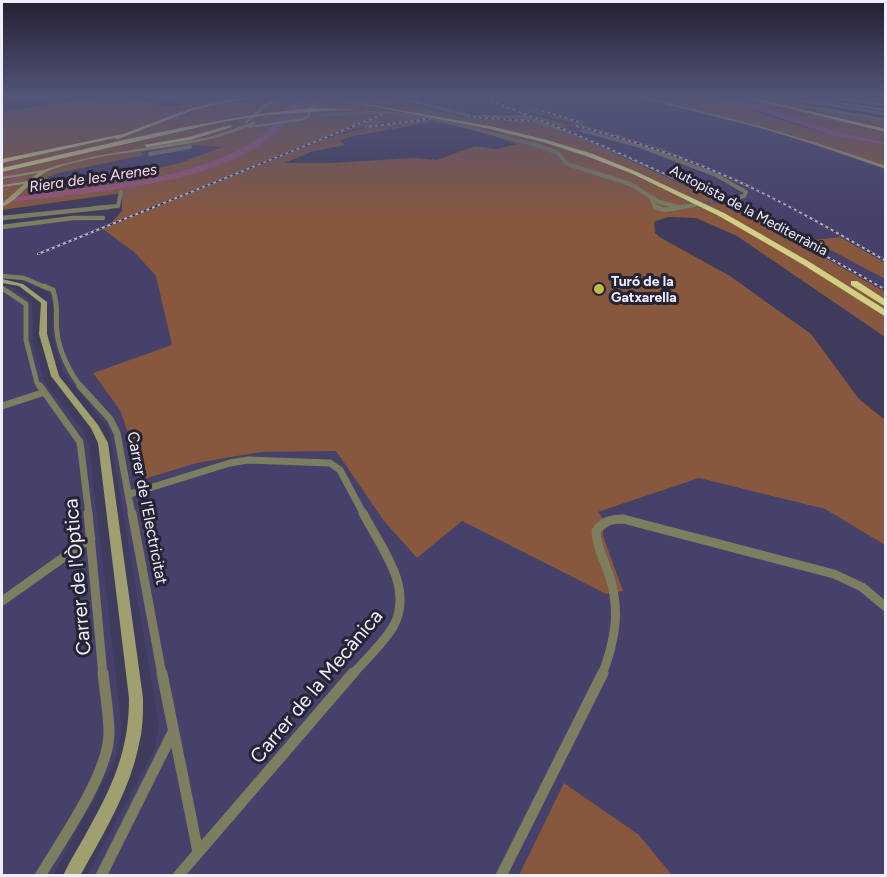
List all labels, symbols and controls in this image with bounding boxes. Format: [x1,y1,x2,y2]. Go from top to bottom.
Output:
water label: Riera de les Arenes [28,160,158,196]
street label: Autopista de la Mediterrània [667,162,831,259]
place label: Turó de la Gatxarella [611,273,677,306]
marker: Turó de la Gatxarella [592,282,606,296]
street label: Carrer de l'Electricitat [123,430,172,586]
street label: Carrer de l'Òptica [58,498,96,656]
street label: Carrer de la Mecànica [245,604,387,768]

